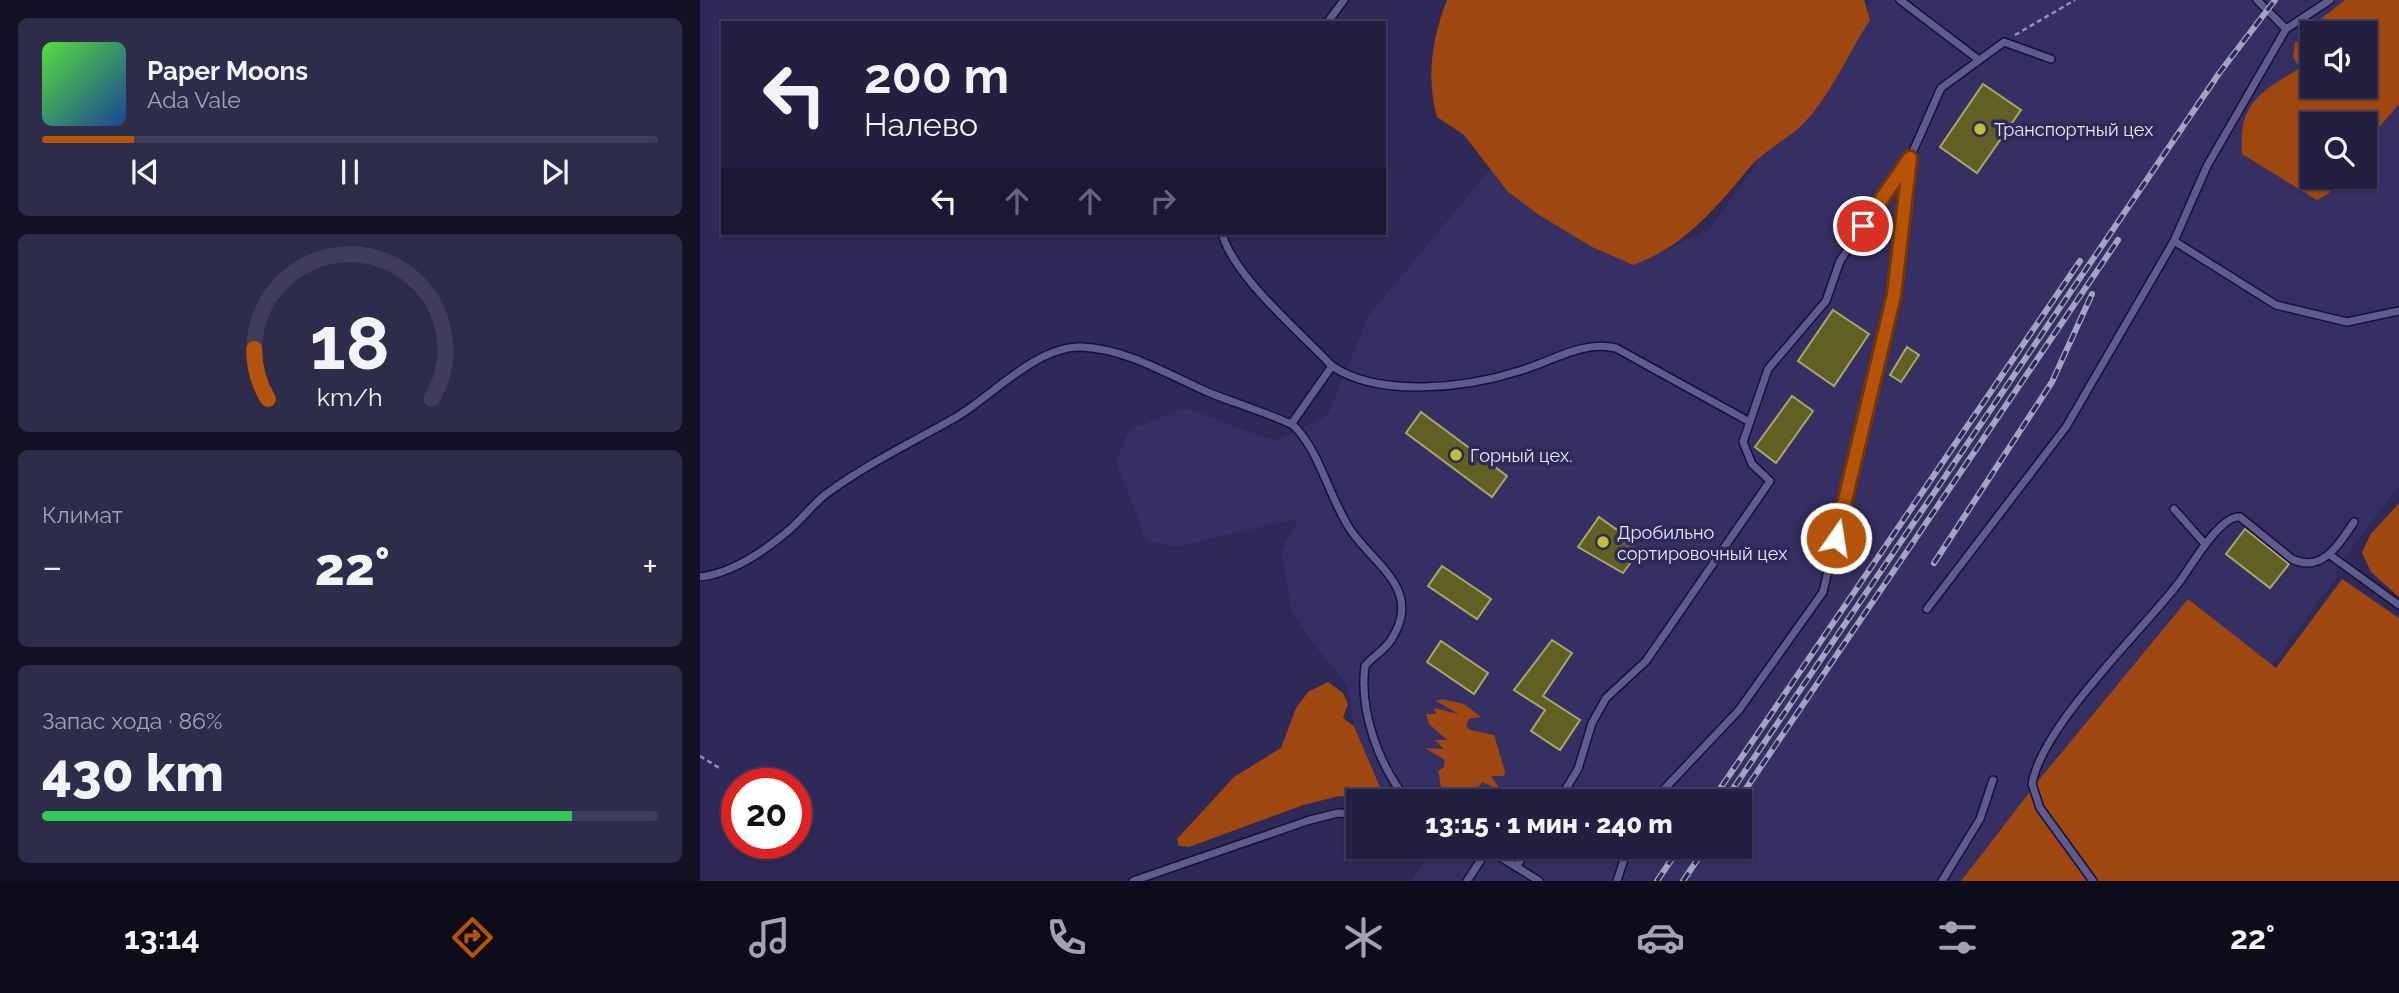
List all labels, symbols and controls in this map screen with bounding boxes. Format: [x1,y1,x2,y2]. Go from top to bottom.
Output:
map controls [2300,21,2377,189]
button: sound [2300,21,2377,98]
text: 200 m [864,47,1009,104]
icon: left [749,49,840,140]
text: Paper Moons [147,56,308,86]
text: Ada Vale [147,86,241,113]
text: Налево [864,106,978,143]
button: search [2300,112,2377,189]
place label: Транспортный цех [1994,119,2153,140]
marker: Транспортный цех [1972,121,1988,137]
icon: previous [126,153,164,191]
icon: pause [331,153,369,191]
icon: next [536,153,574,191]
icon: left [925,182,963,220]
icon: ahead [998,182,1036,220]
icon: ahead [1071,182,1109,220]
icon: right [1144,182,1182,220]
pin [1833,196,1893,256]
icon: arrive [1844,207,1882,245]
text: 18 [310,301,390,386]
text: km/h [317,381,383,411]
place label: Горный цех. [1470,445,1573,466]
marker: Горный цех. [1448,447,1464,463]
text: Климат [42,501,123,528]
position arrow [1799,501,1873,575]
place label: Дробильно сортировочный цех [1617,522,1787,564]
marker: Дробильно сортировочный цех [1595,534,1611,550]
text: 22° [315,536,390,597]
text: − [42,544,62,589]
text: + [642,544,658,589]
text: Запас хода · 86% [42,707,222,734]
text: 430 km [42,742,224,803]
speed limit sign: 20 [721,768,812,859]
text: 13:15 · 1 мин · 240 m [1425,809,1673,839]
icon: directions [448,913,497,962]
icon: music [745,913,794,962]
icon: phone [1042,913,1091,962]
icon: climate [1339,913,1388,962]
icon: car [1636,913,1685,962]
icon: filters [1933,913,1982,962]
text: 13:14 [124,919,200,956]
text: 22° [2230,919,2275,956]

